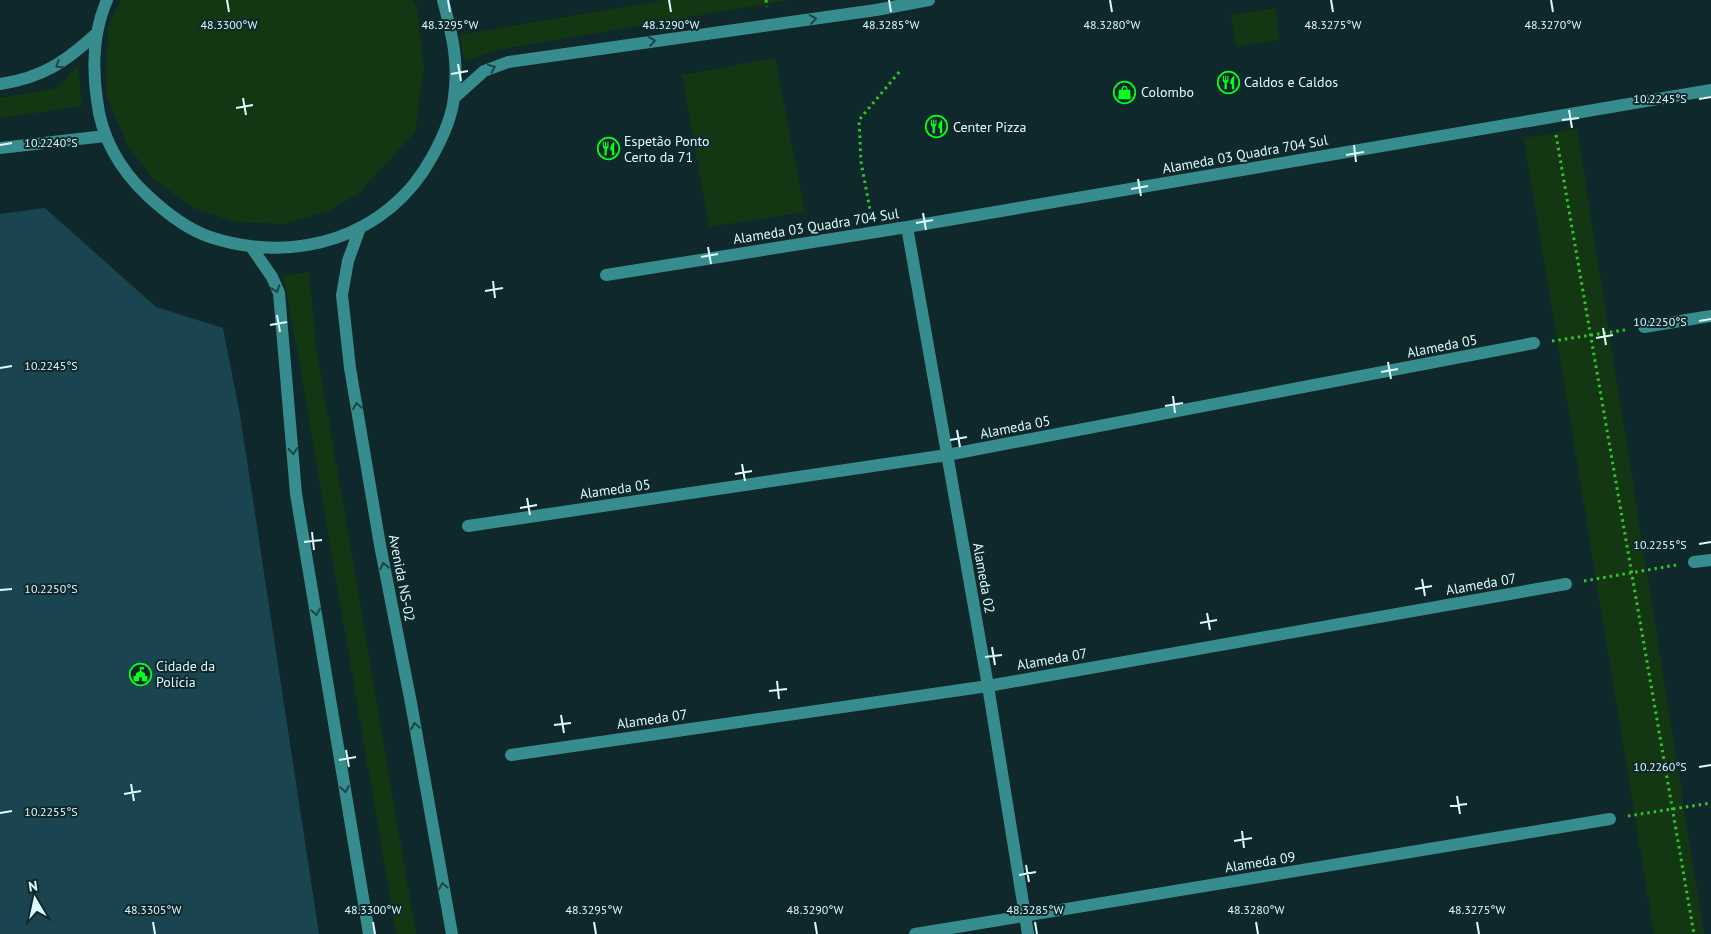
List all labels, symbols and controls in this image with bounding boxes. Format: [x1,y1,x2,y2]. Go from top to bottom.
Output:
one-way arrow [809,14,817,25]
text: 48.3300°W [201,17,257,32]
text: 48.3295°W [422,17,478,32]
text: 48.3290°W [643,17,699,32]
text: 48.3285°W [863,17,919,32]
text: 48.3280°W [1084,17,1140,32]
text: 48.3275°W [1305,17,1361,32]
text: 48.3270°W [1525,17,1581,32]
one-way arrow [648,37,656,47]
one-way arrow [55,59,64,68]
one-way arrow [487,64,496,74]
restaurant icon: Caldos e Caldos [1216,70,1240,94]
place label: Caldos e Caldos [1244,73,1338,91]
shop icon: Colombo [1113,80,1137,104]
place label: Colombo [1141,83,1194,101]
text: 10.2245°S [1633,91,1687,106]
restaurant icon: Center Pizza [925,115,949,139]
place label: Center Pizza [953,118,1027,136]
street label: Alameda 03 Quadra 704 Sul [1161,131,1329,177]
place label: Espetão Ponto Certo da 71 [624,132,710,166]
text: 10.2240°S [24,135,78,150]
restaurant icon: Espetão Ponto Certo da 71 [596,137,620,161]
street label: Alameda 03 Quadra 704 Sul [732,204,900,248]
one-way arrow [271,285,281,293]
text: 10.2250°S [1633,314,1687,329]
street label: Alameda 05 [1405,330,1479,362]
text: 10.2245°S [24,358,78,373]
one-way arrow [352,402,362,411]
street label: Alameda 05 [978,411,1052,443]
one-way arrow [287,447,298,455]
street label: Alameda 05 [579,475,651,503]
street label: Avenida NS-02 [385,533,419,623]
text: 10.2255°S [1633,537,1687,552]
street label: Alameda 02 [969,541,999,615]
one-way arrow [379,562,390,571]
street label: Alameda 07 [1444,569,1518,599]
text: 10.2250°S [24,581,78,596]
one-way arrow [310,607,320,616]
street label: Alameda 07 [1015,644,1089,674]
place label: Cidade da Polícia [156,657,215,691]
public building icon: Cidade da Polícia [128,662,152,686]
street label: Alameda 07 [616,705,688,733]
one-way arrow [411,722,421,730]
text: 10.2260°S [1633,759,1687,774]
one-way arrow [339,786,350,794]
text: 10.2255°S [24,804,78,819]
street label: Alameda 09 [1223,848,1297,876]
north arrow [10,874,60,924]
text: N [27,877,39,896]
one-way arrow [438,882,448,891]
text: 48.3305°W [125,902,181,917]
text: 48.3300°W [345,902,401,917]
text: 48.3295°W [566,902,622,917]
text: 48.3290°W [787,902,843,917]
text: 48.3285°W [1007,902,1063,917]
text: 48.3280°W [1228,902,1284,917]
text: 48.3275°W [1449,902,1505,917]

